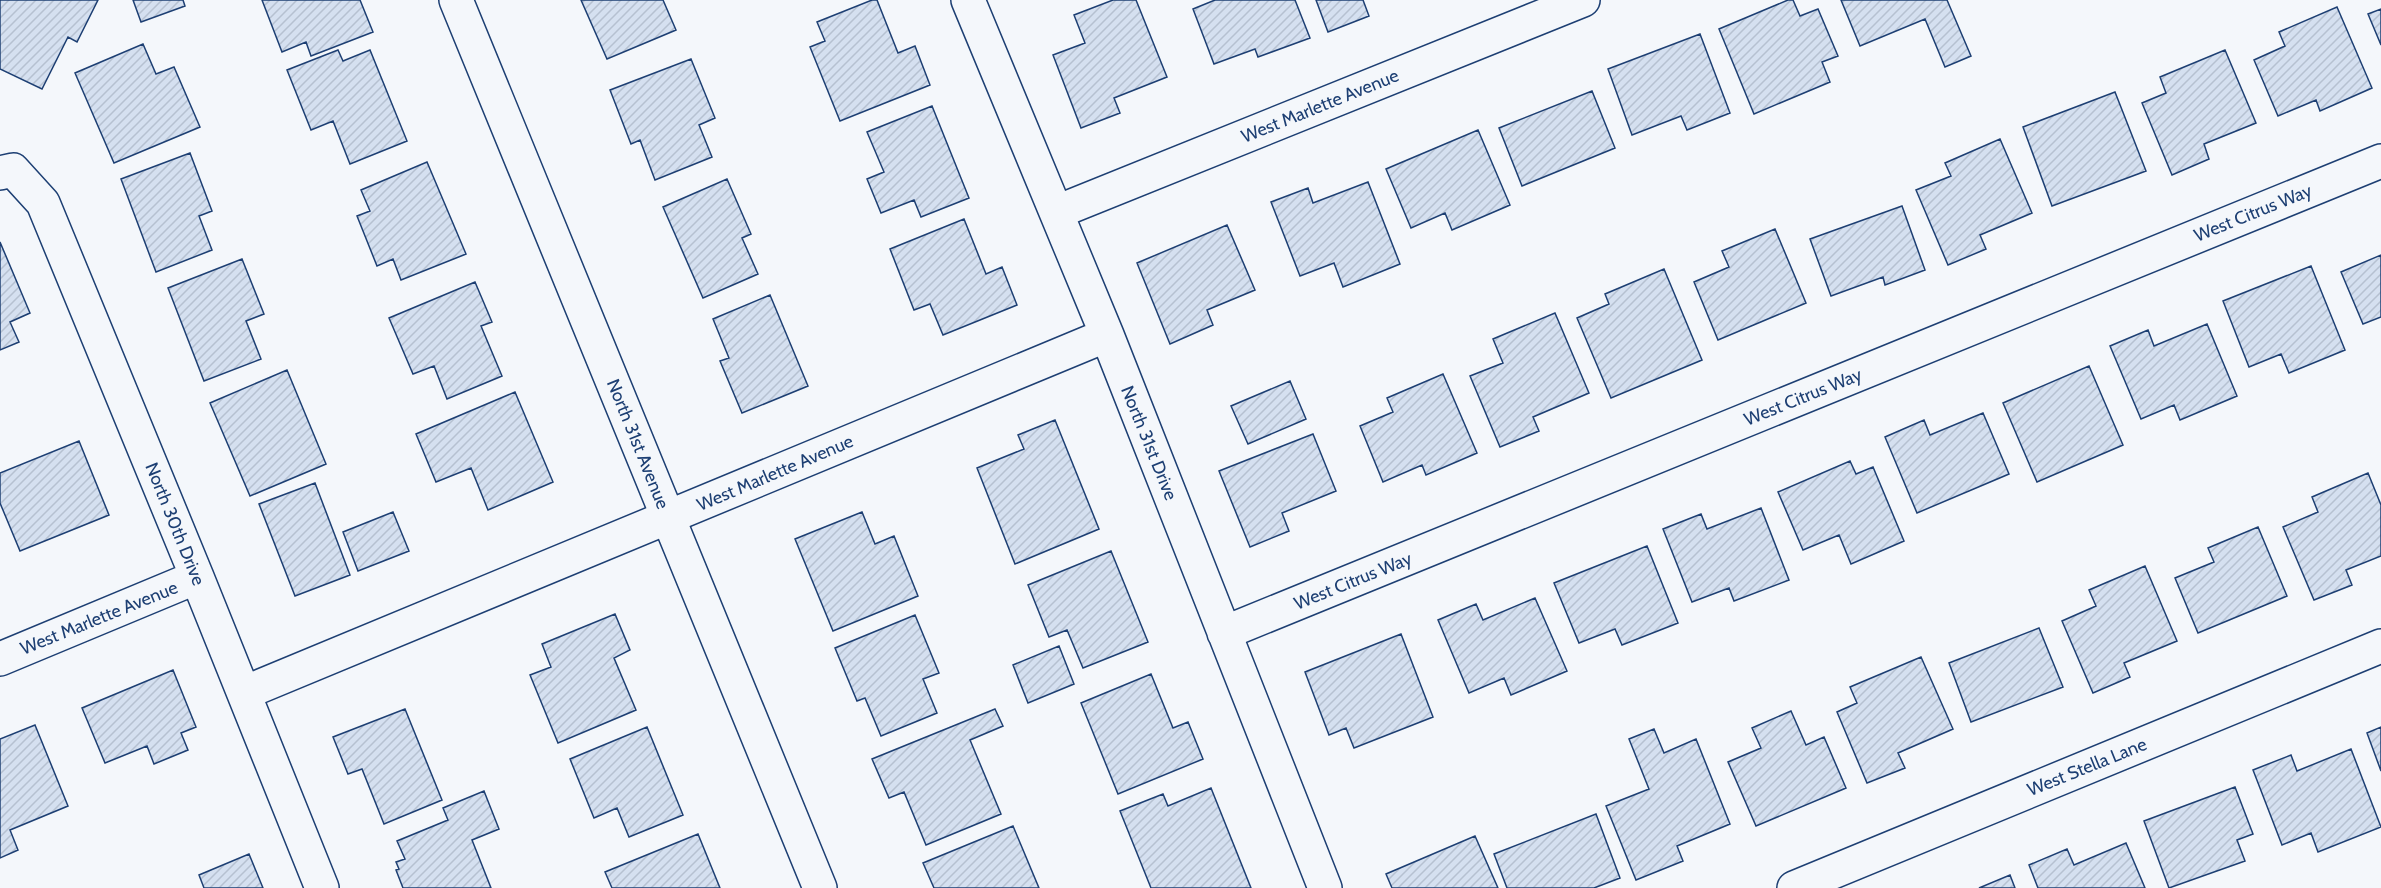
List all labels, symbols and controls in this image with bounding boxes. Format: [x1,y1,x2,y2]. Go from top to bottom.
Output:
street label: West Marlette Avenue [1238,64,1402,148]
street label: West Citrus Way [2191,179,2315,247]
street label: West Citrus Way [1741,363,1865,431]
street label: North 31st Avenue [602,376,674,512]
street label: North 31st Drive [1116,383,1182,503]
street label: West Marlette Avenue [694,430,856,516]
street label: North 30th Drive [140,459,210,589]
street label: West Citrus Way [1291,547,1415,615]
street label: West Marlette Avenue [17,576,181,660]
street label: West Stella Lane [2024,733,2150,801]

